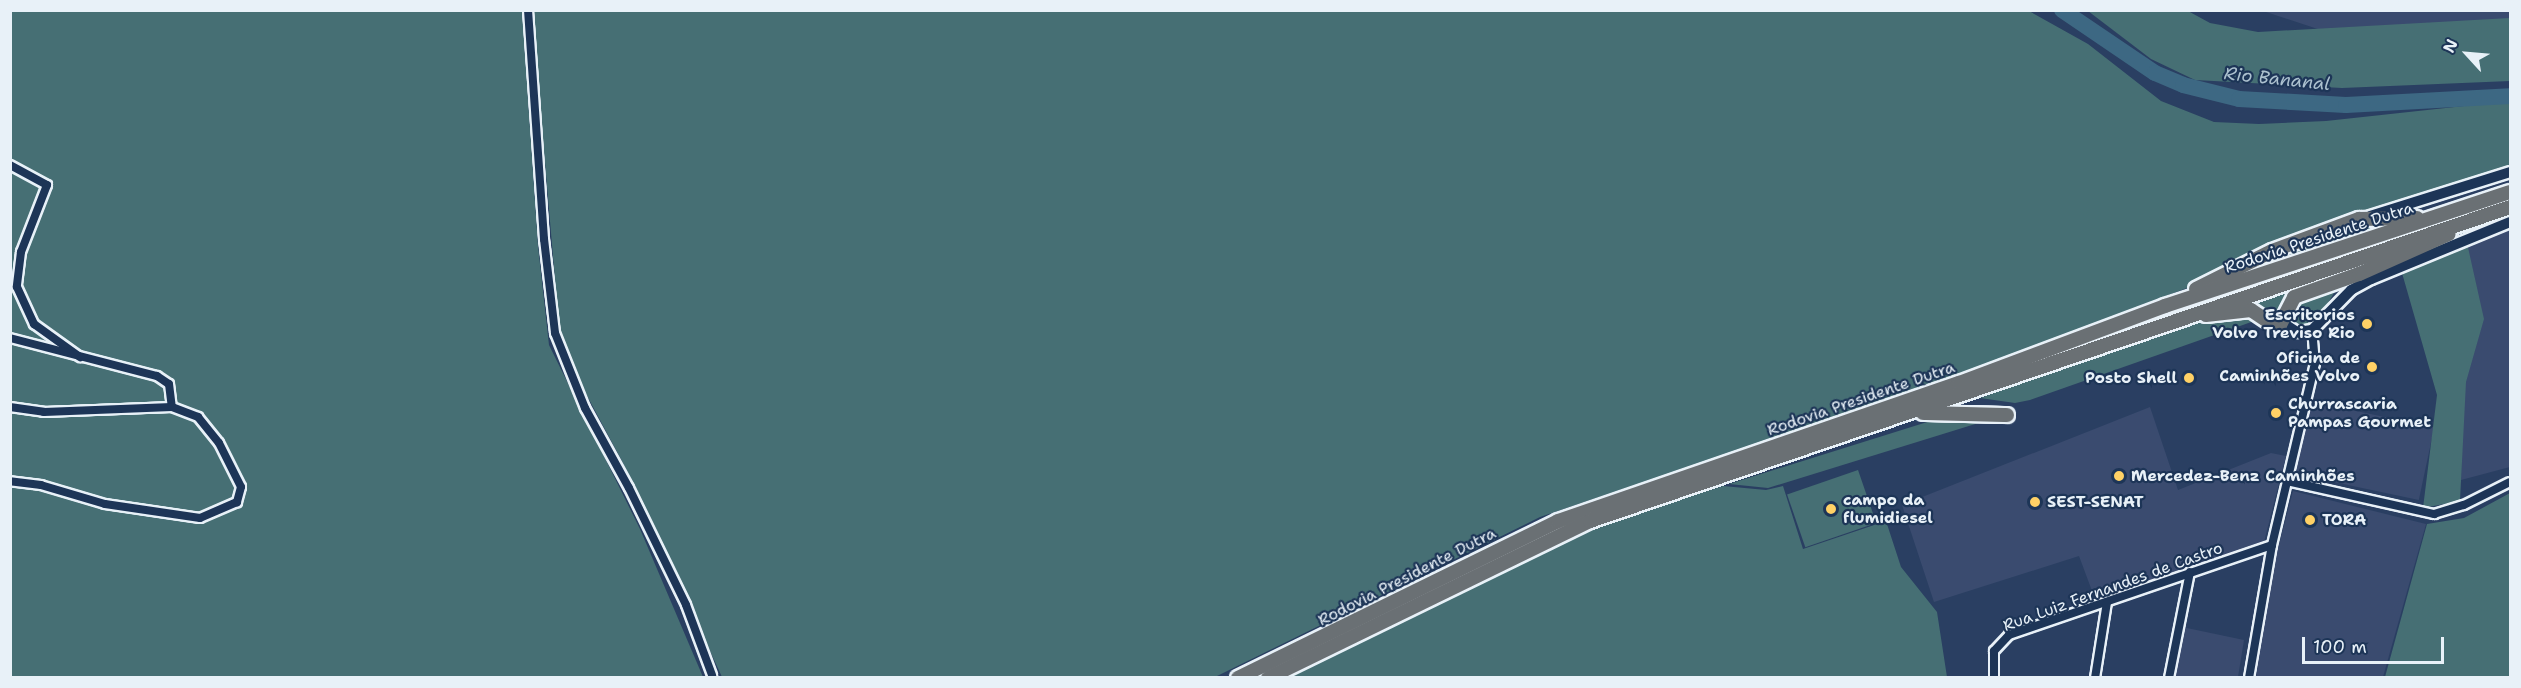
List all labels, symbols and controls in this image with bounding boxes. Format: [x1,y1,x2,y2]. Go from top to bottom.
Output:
north arrow [2437,24,2497,84]
text: N [2438,36,2463,56]
water label: Rio Bananal [2223,63,2331,95]
street label: Rodovia Presidente Dutra [2222,198,2416,278]
place label: Escritorios Volvo Treviso Rio [2212,305,2355,343]
marker: Escritorios Volvo Treviso Rio [2360,317,2374,331]
place label: Oficina de Caminhões Volvo [2219,348,2360,386]
street label: Rodovia Presidente Dutra [1765,358,1957,440]
marker: Oficina de Caminhões Volvo [2365,360,2379,374]
place label: Posto Shell [2085,368,2177,388]
marker: Posto Shell [2182,371,2196,385]
place label: Churrascaria Pampas Gourmet [2288,394,2431,432]
marker: Churrascaria Pampas Gourmet [2269,406,2283,420]
place label: Mercedez-Benz Caminhões [2131,466,2355,486]
marker: Mercedez-Benz Caminhões [2112,469,2126,483]
place label: campo da flumidiesel [1843,490,1933,528]
place label: SEST-SENAT [2047,492,2144,512]
marker: SEST-SENAT [2028,495,2042,509]
marker: campo da flumidiesel [1824,502,1838,516]
place label: TORA [2322,510,2366,530]
marker: TORA [2303,513,2317,527]
street label: Rodovia Presidente Dutra [1315,524,1499,630]
street label: Rua Luiz Fernandes de Castro [2001,538,2225,636]
scale bar [2305,625,2448,663]
text: 100 m [2313,635,2367,659]

